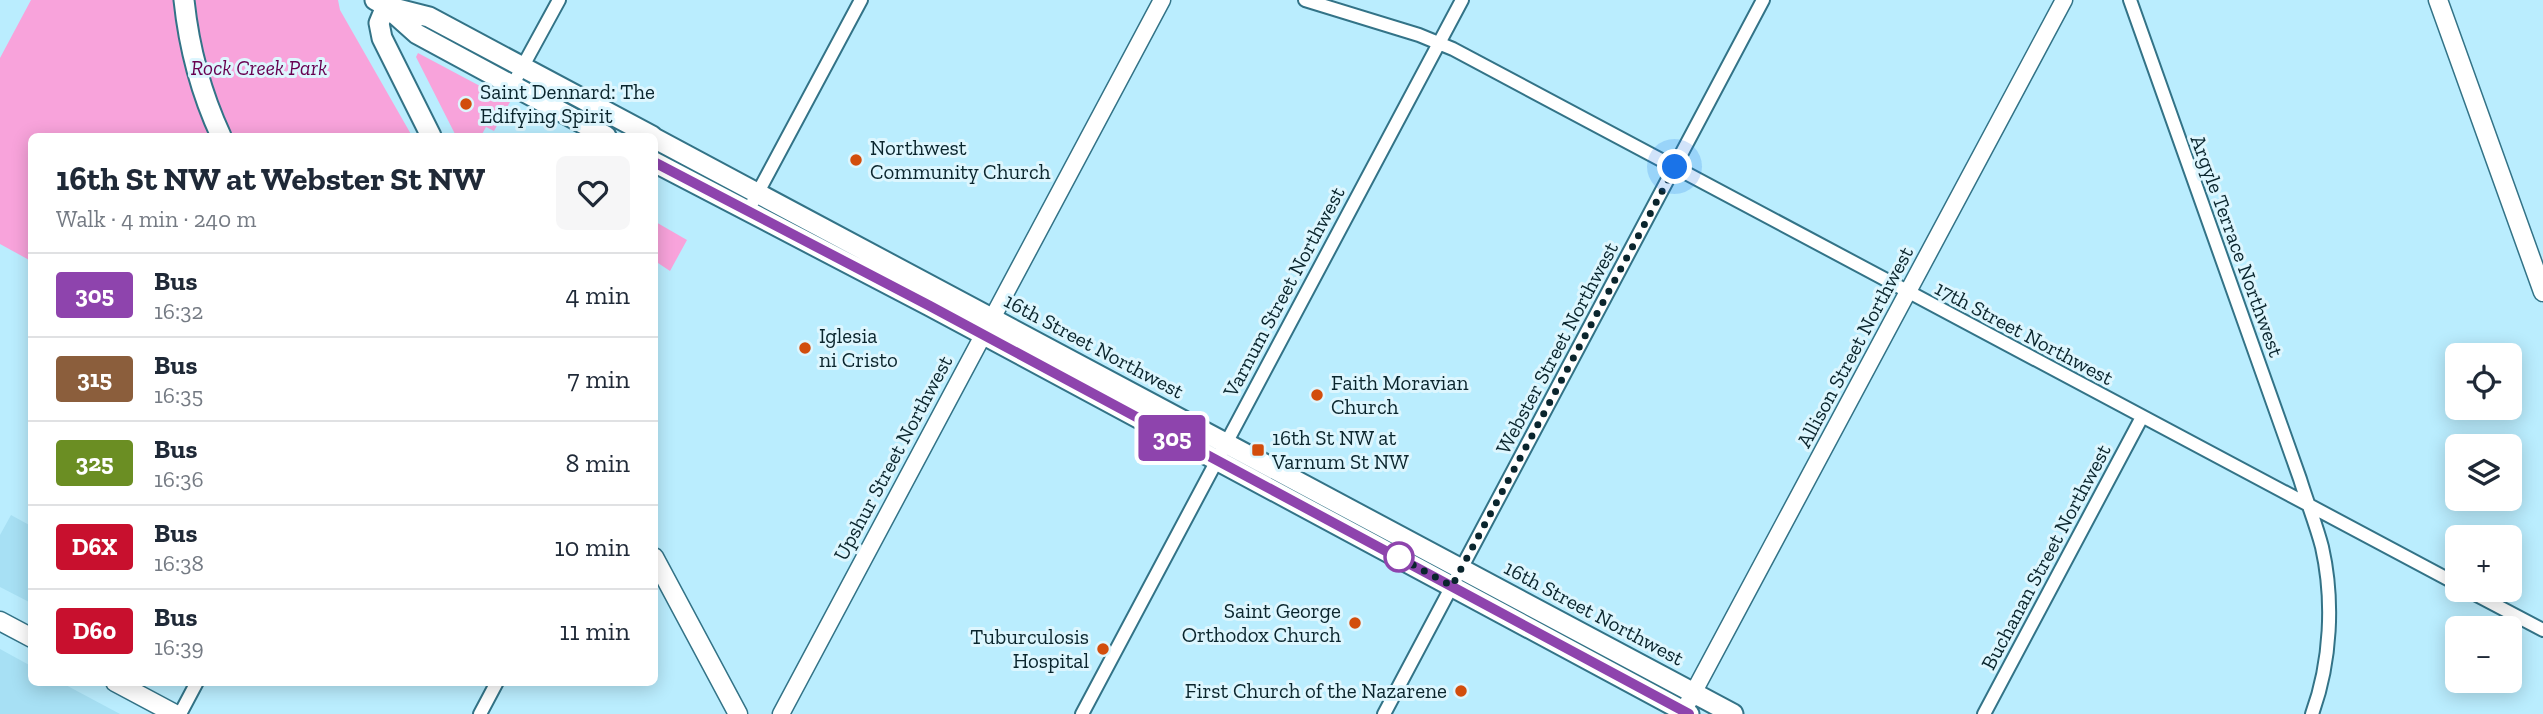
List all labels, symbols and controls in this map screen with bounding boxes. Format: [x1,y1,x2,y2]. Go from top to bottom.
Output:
park label: Rock Creek Park [191,55,327,80]
place label: Saint Dennard: The Edifying Spirit [480,79,655,128]
marker: Saint Dennard: The Edifying Spirit [458,96,474,112]
street label: Argyle Terrace Northwest [2186,131,2289,360]
place label: Northwest Community Church [870,135,1051,184]
your location [1657,149,1692,184]
marker: Northwest Community Church [848,152,864,168]
button: heart [556,156,630,230]
text: 16th St NW at Webster St NW [56,159,486,198]
street label: Varnum Street Northwest [1217,182,1350,402]
text: Walk · 4 min · 240 m [56,205,256,233]
street label: Webster Street Northwest [1490,237,1623,458]
street label: Allison Street Northwest [1791,242,1918,452]
text: Bus [154,265,197,297]
street label: 17th Street Northwest [1931,275,2118,390]
text: 4 min [565,279,630,311]
text: 305 [75,280,114,309]
street label: 16th Street Northwest [1000,288,1189,404]
text: 16:32 [154,297,203,325]
place label: Iglesia ni Cristo [819,323,898,372]
marker: Iglesia ni Cristo [797,340,813,356]
map controls [2445,343,2522,693]
button: locate [2445,343,2522,420]
text: Bus [154,349,197,381]
street label: Upshur Street Northwest [828,351,957,565]
text: 7 min [567,363,630,395]
text: 315 [77,364,112,393]
place label: Faith Moravian Church [1331,370,1469,419]
text: 16:35 [154,381,203,409]
marker: Faith Moravian Church [1309,387,1325,403]
line badge: 305 [1132,415,1212,461]
text: 305 [1152,423,1192,452]
place label: 16th St NW at Varnum St NW [1271,425,1409,474]
text: Bus [154,433,197,465]
button: layers [2445,434,2522,511]
street label: Buchanan Street Northwest [1975,440,2116,674]
marker: 16th St NW at Varnum St NW [1250,442,1266,458]
text: 8 min [565,447,630,479]
text: 325 [75,448,114,477]
text: 16:36 [154,465,204,493]
text: Bus [154,517,197,549]
button: + [2445,525,2522,602]
text: 10 min [554,531,630,563]
text: D6X [72,532,117,561]
unlabelled marker [1384,542,1414,572]
text: 16:38 [154,549,204,577]
street label: 16th Street Northwest [1500,555,1689,671]
place label: Saint George Orthodox Church [1182,598,1341,647]
text: Bus [154,601,197,633]
text: 11 min [559,615,630,647]
marker: Saint George Orthodox Church [1347,615,1363,631]
text: D60 [73,616,116,645]
button: − [2445,616,2522,693]
place label: Tuburculosis Hospital [970,624,1089,673]
text: 16:39 [154,633,204,661]
marker: Tuburculosis Hospital [1095,641,1111,657]
place label: First Church of the Nazarene [1185,678,1447,703]
marker: First Church of the Nazarene [1453,683,1469,699]

